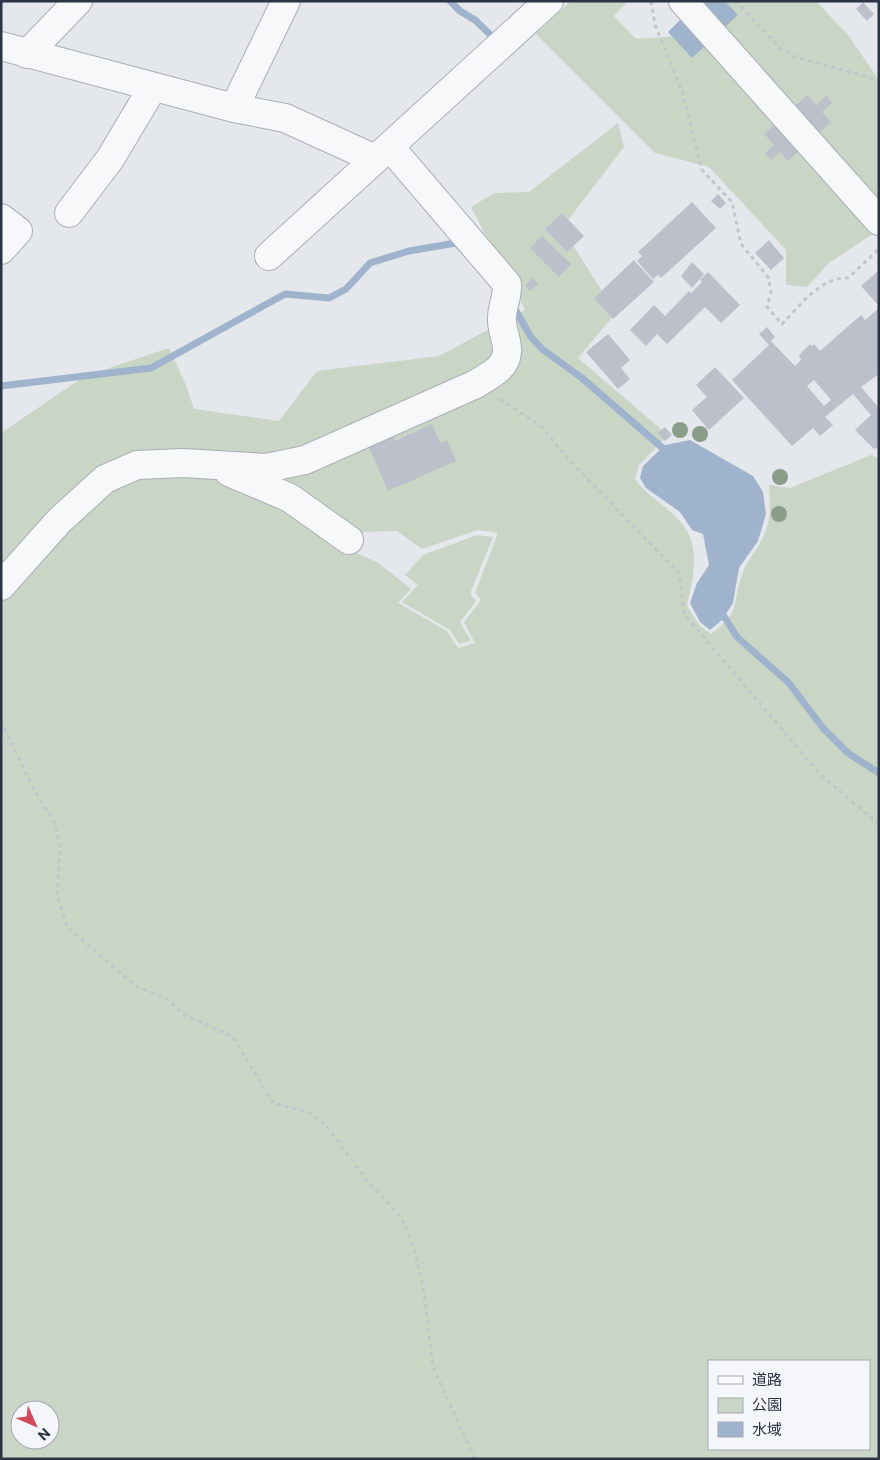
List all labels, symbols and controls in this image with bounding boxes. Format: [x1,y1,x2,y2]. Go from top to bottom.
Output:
legend [708,1360,870,1450]
text: 道路 [752,1370,782,1388]
text: 公園 [752,1395,782,1413]
north arrow [10,1400,60,1450]
text: 水域 [752,1420,782,1438]
text: N [35,1425,54,1444]

